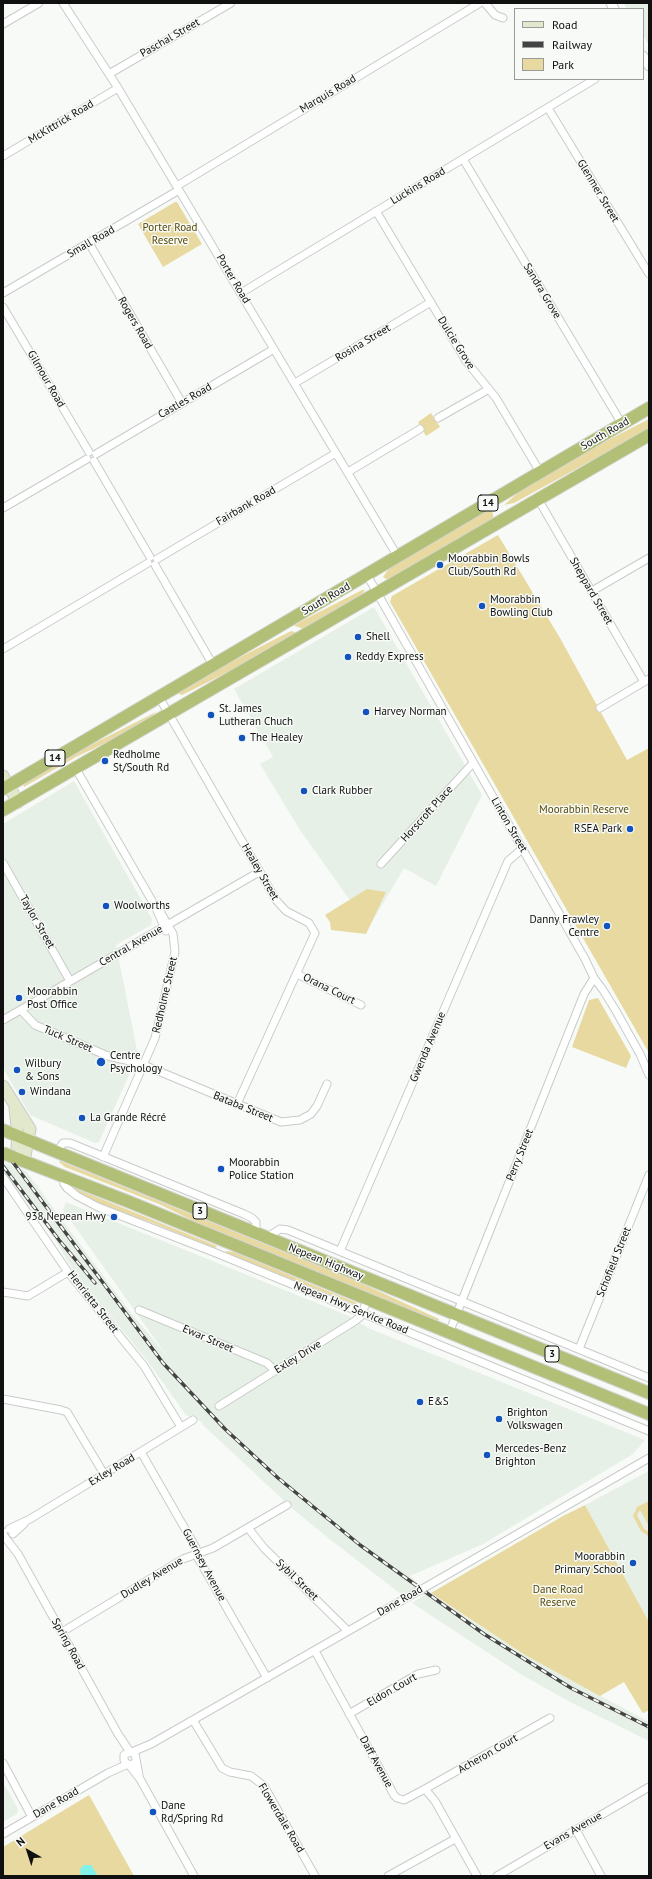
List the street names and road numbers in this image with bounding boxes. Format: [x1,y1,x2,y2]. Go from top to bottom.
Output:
street label: Paschal Street [138,16,202,60]
street label: Marquis Road [297,72,359,116]
street label: McKittrick Road [26,97,96,147]
street label: Glenmer Street [574,157,622,225]
street label: Luckins Road [388,165,448,207]
street label: Small Road [65,223,117,261]
street label: Porter Road [213,252,253,306]
street label: Sandra Grove [520,261,564,321]
street label: Rogers Road [115,295,155,351]
street label: Dulcie Grove [435,314,477,372]
street label: Rosina Street [333,321,393,365]
street label: Gilmour Road [24,348,68,410]
street label: Castles Road [156,380,214,422]
street label: South Road [578,415,632,453]
street label: Fairbank Road [214,484,278,528]
road number: 14 [478,495,498,511]
street label: Sheppard Street [566,555,616,627]
street label: South Road [299,580,353,618]
road number: 14 [45,750,65,766]
street label: Horscroft Place [398,783,456,845]
street label: Linton Street [488,795,530,855]
street label: Healey Street [238,841,282,903]
street label: Taylor Street [16,893,58,951]
street label: Central Avenue [97,923,165,969]
street label: Redholme Street [150,955,180,1035]
street label: Orana Court [301,971,357,1007]
street label: Gwenda Avenue [407,1010,449,1084]
street label: Tuck Street [41,1023,95,1055]
street label: Bataba Street [211,1089,275,1125]
street label: Perry Street [504,1127,536,1183]
road number: 3 [193,1203,207,1219]
street label: Schofield Street [594,1225,634,1299]
street label: Nepean Highway [287,1241,365,1283]
street label: Henrietta Street [65,1268,121,1336]
street label: Nepean Hwy Service Road [292,1279,410,1337]
street label: Ewar Street [180,1322,236,1356]
street label: Exley Drive [272,1337,324,1377]
road number: 3 [545,1346,559,1362]
street label: Exley Road [87,1451,137,1489]
street label: Guernsey Avenue [179,1526,229,1604]
street label: Dudley Avenue [119,1554,185,1602]
street label: Sybil Street [273,1556,321,1604]
street label: Dane Road [375,1583,425,1619]
street label: Spring Road [49,1616,87,1672]
street label: Eldon Court [365,1670,419,1710]
street label: Acheron Court [456,1732,520,1776]
street label: Daff Avenue [356,1734,396,1790]
street label: Flowerdale Road [255,1781,307,1855]
street label: Dane Road [31,1785,81,1821]
street label: Evans Avenue [542,1809,604,1853]

